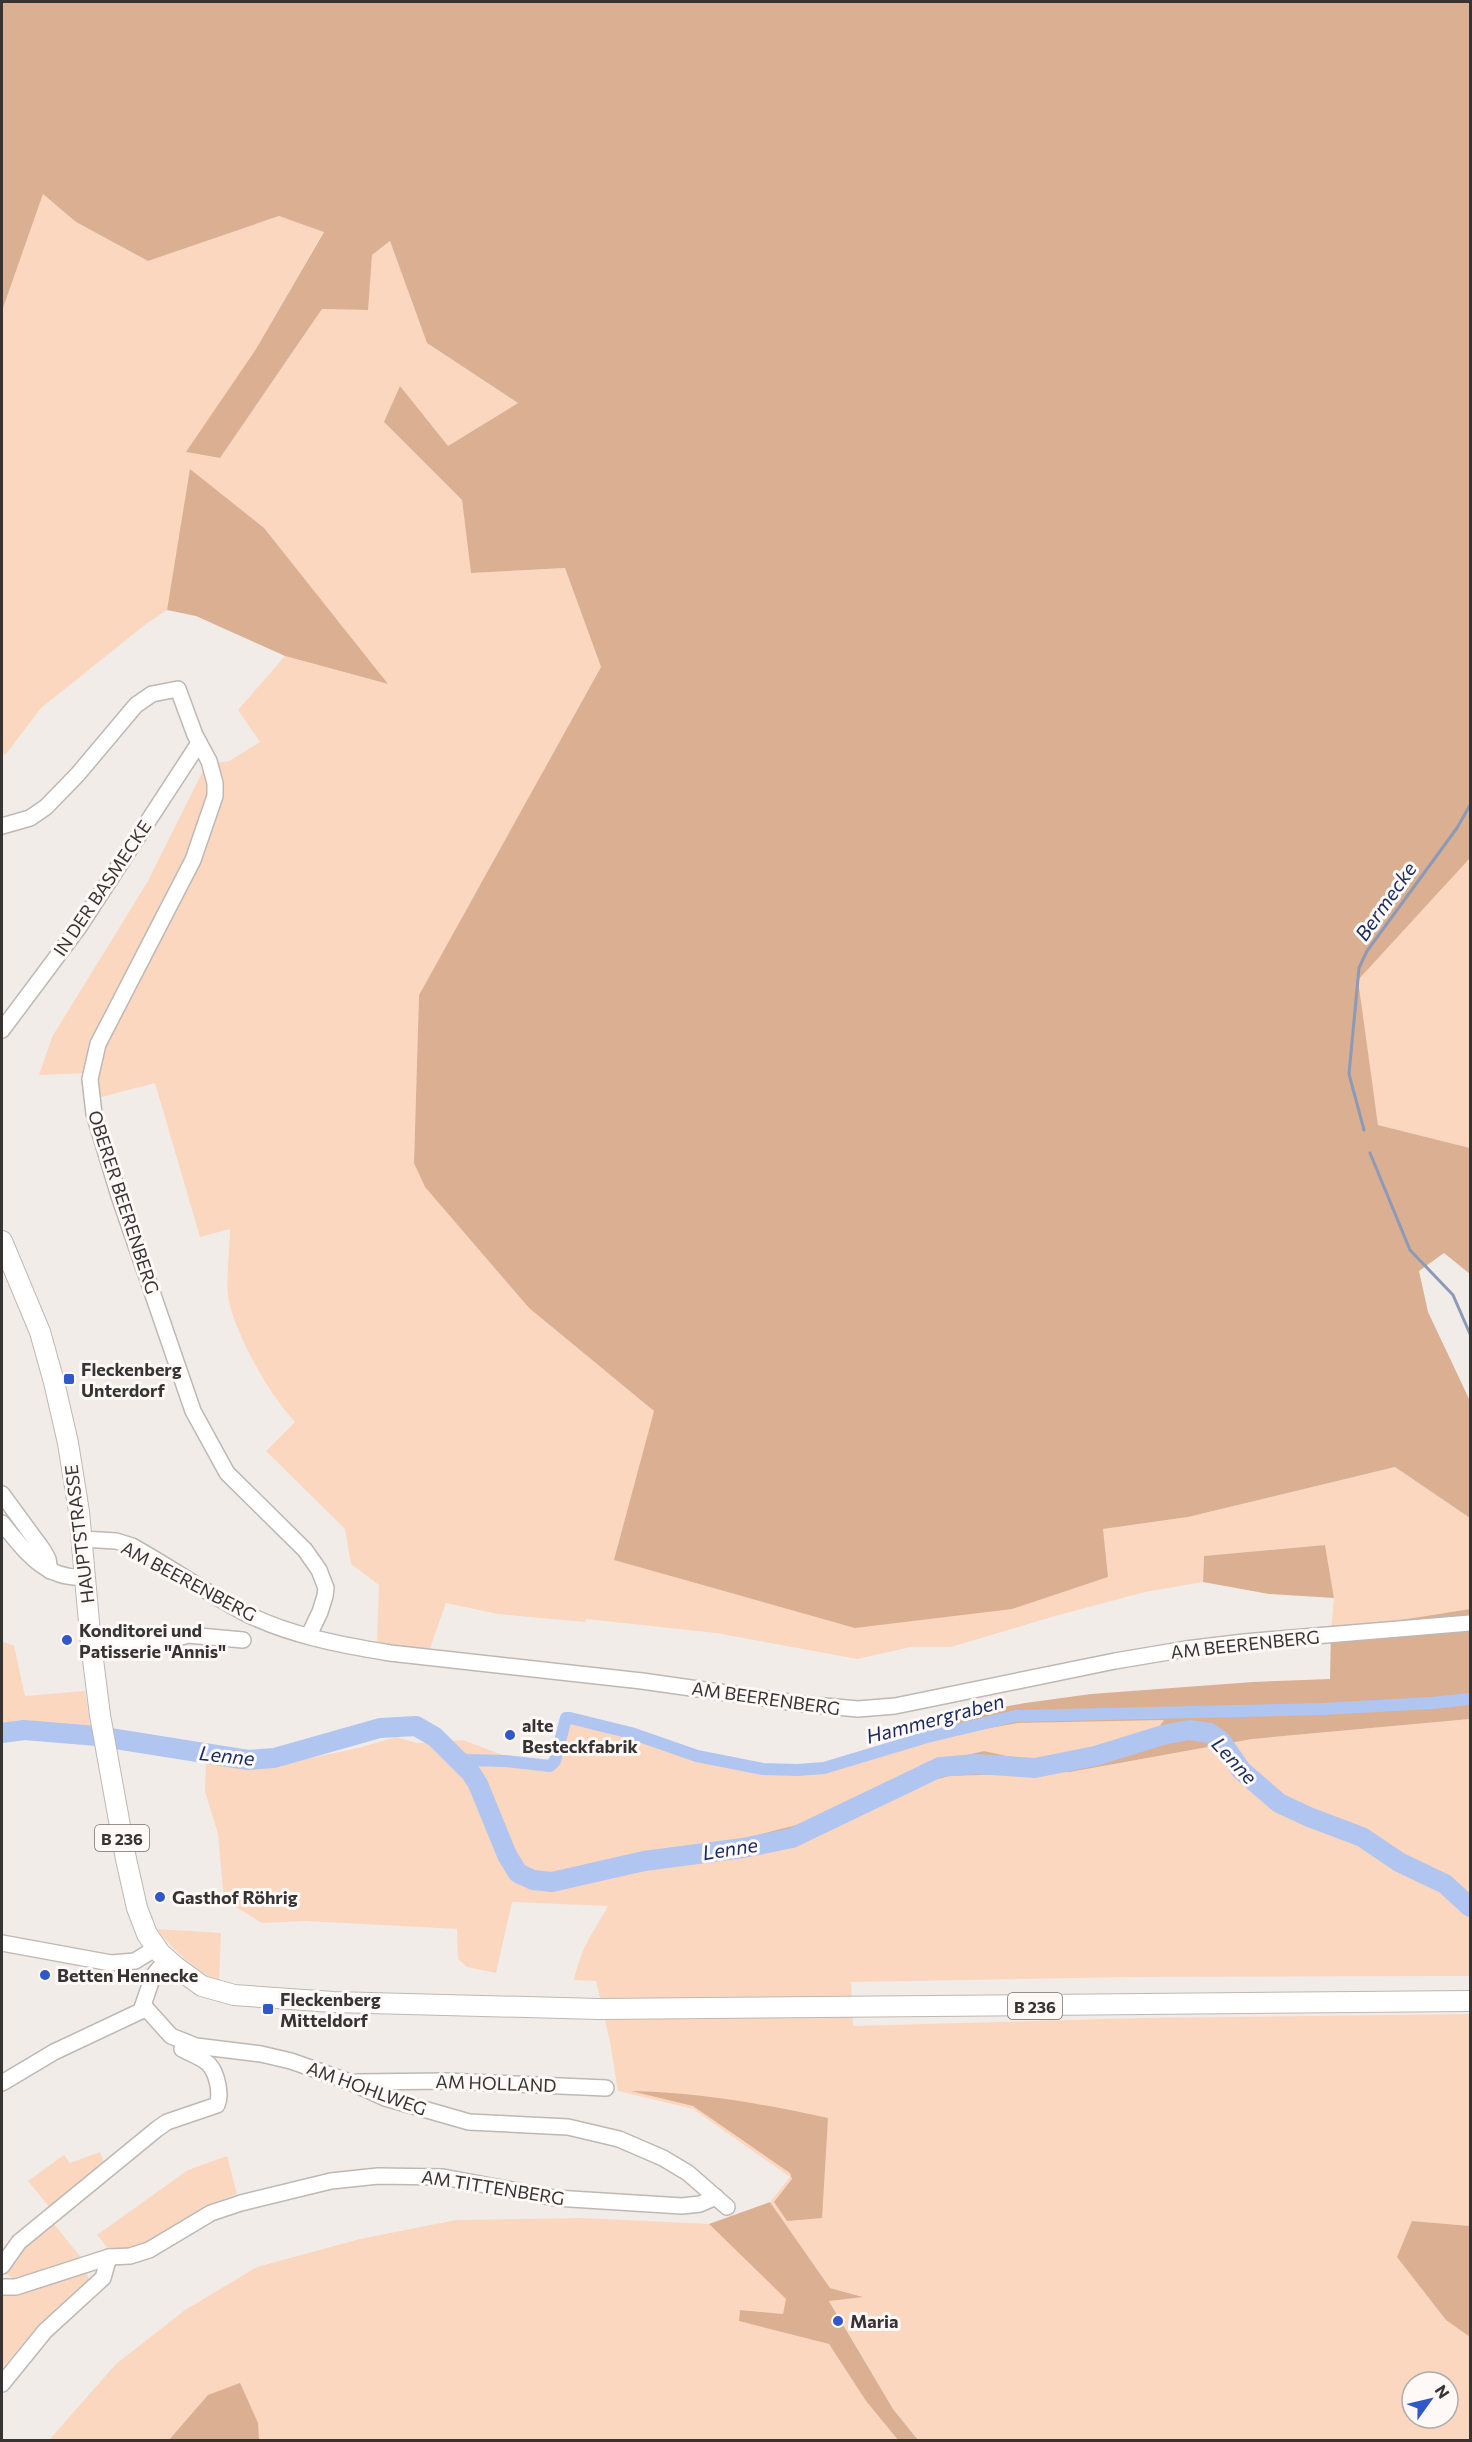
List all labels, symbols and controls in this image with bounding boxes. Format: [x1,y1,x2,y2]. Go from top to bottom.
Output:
street label: IN DER BASMECKE [48,816,156,960]
water label: Bermecke [1349,857,1421,945]
street label: OBERER BEERENBERG [84,1107,164,1297]
place label: Fleckenberg Unterdorf [81,1358,182,1401]
marker: Fleckenberg Unterdorf [62,1372,76,1386]
street label: HAUPTSTRASSE [60,1463,98,1605]
street label: AM BEERENBERG [118,1536,260,1626]
place label: Konditorei und Patisserie "Annis" [79,1619,226,1662]
street label: AM BEERENBERG [1169,1625,1321,1663]
marker: Konditorei und Patisserie "Annis" [60,1633,74,1647]
street label: AM BEERENBERG [690,1677,842,1719]
water label: Hammergraben [863,1688,1007,1748]
place label: alte Besteckfabrik [522,1714,639,1757]
marker: alte Besteckfabrik [503,1728,517,1742]
water label: Lenne [1207,1732,1263,1789]
water label: Lenne [198,1740,256,1770]
road number: B 236 [95,1825,149,1851]
water label: Lenne [701,1832,760,1864]
place label: Gasthof Röhrig [172,1886,298,1908]
marker: Gasthof Röhrig [153,1890,167,1904]
place label: Betten Hennecke [57,1964,198,1986]
marker: Betten Hennecke [38,1968,52,1982]
place label: Fleckenberg Mitteldorf [280,1988,381,2031]
road number: B 236 [1008,1993,1062,2019]
marker: Fleckenberg Mitteldorf [261,2002,275,2016]
street label: AM HOHLWEG [304,2056,430,2120]
street label: AM HOLLAND [435,2070,557,2096]
street label: AM TITTENBERG [420,2165,566,2209]
place label: Maria [850,2310,899,2332]
marker: Maria [831,2314,845,2328]
north arrow [1400,2370,1460,2430]
text: N [1432,2381,1454,2402]

